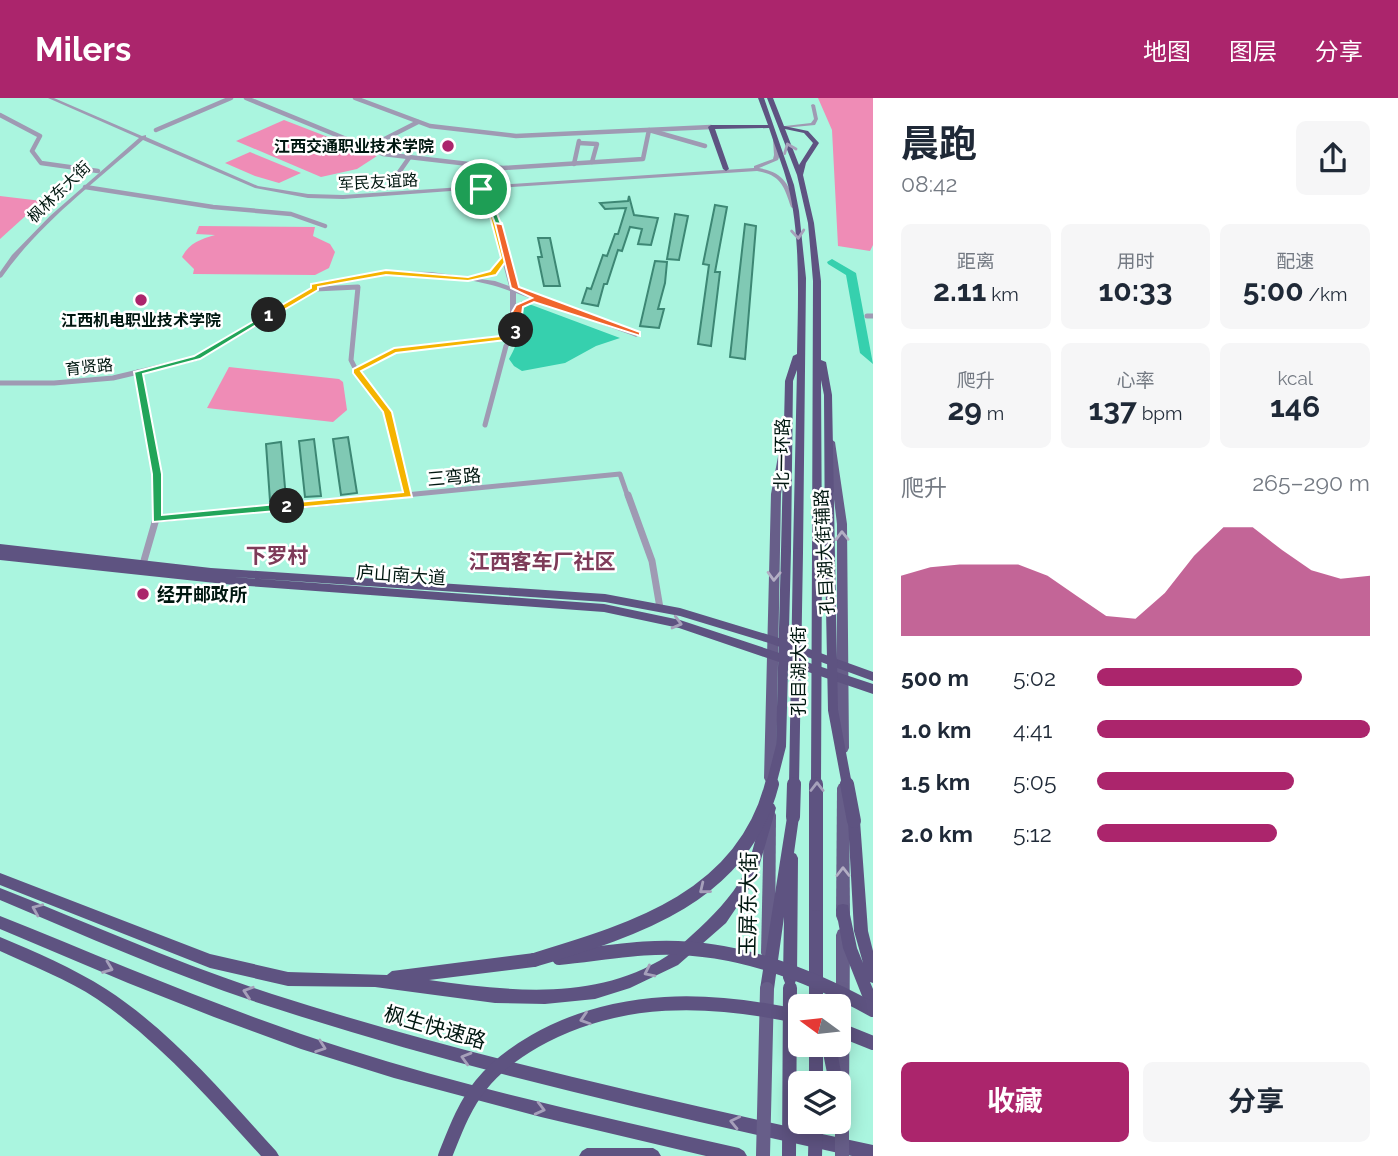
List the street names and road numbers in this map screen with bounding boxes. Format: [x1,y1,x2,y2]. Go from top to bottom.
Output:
street label: 枫林东大街 [24,157,94,227]
street label: 军民友谊路 [338,170,418,194]
street label: 育贤路 [64,355,114,379]
street label: 北一环路 [771,418,793,490]
street label: 三弯路 [426,464,482,490]
street label: 孔目湖大街辅路 [810,489,838,615]
street label: 庐山南大道 [355,561,447,589]
street label: 孔目湖大街 [788,626,809,716]
street label: 玉屏东大街 [735,851,761,957]
street label: 枫生快速路 [381,1001,489,1053]

